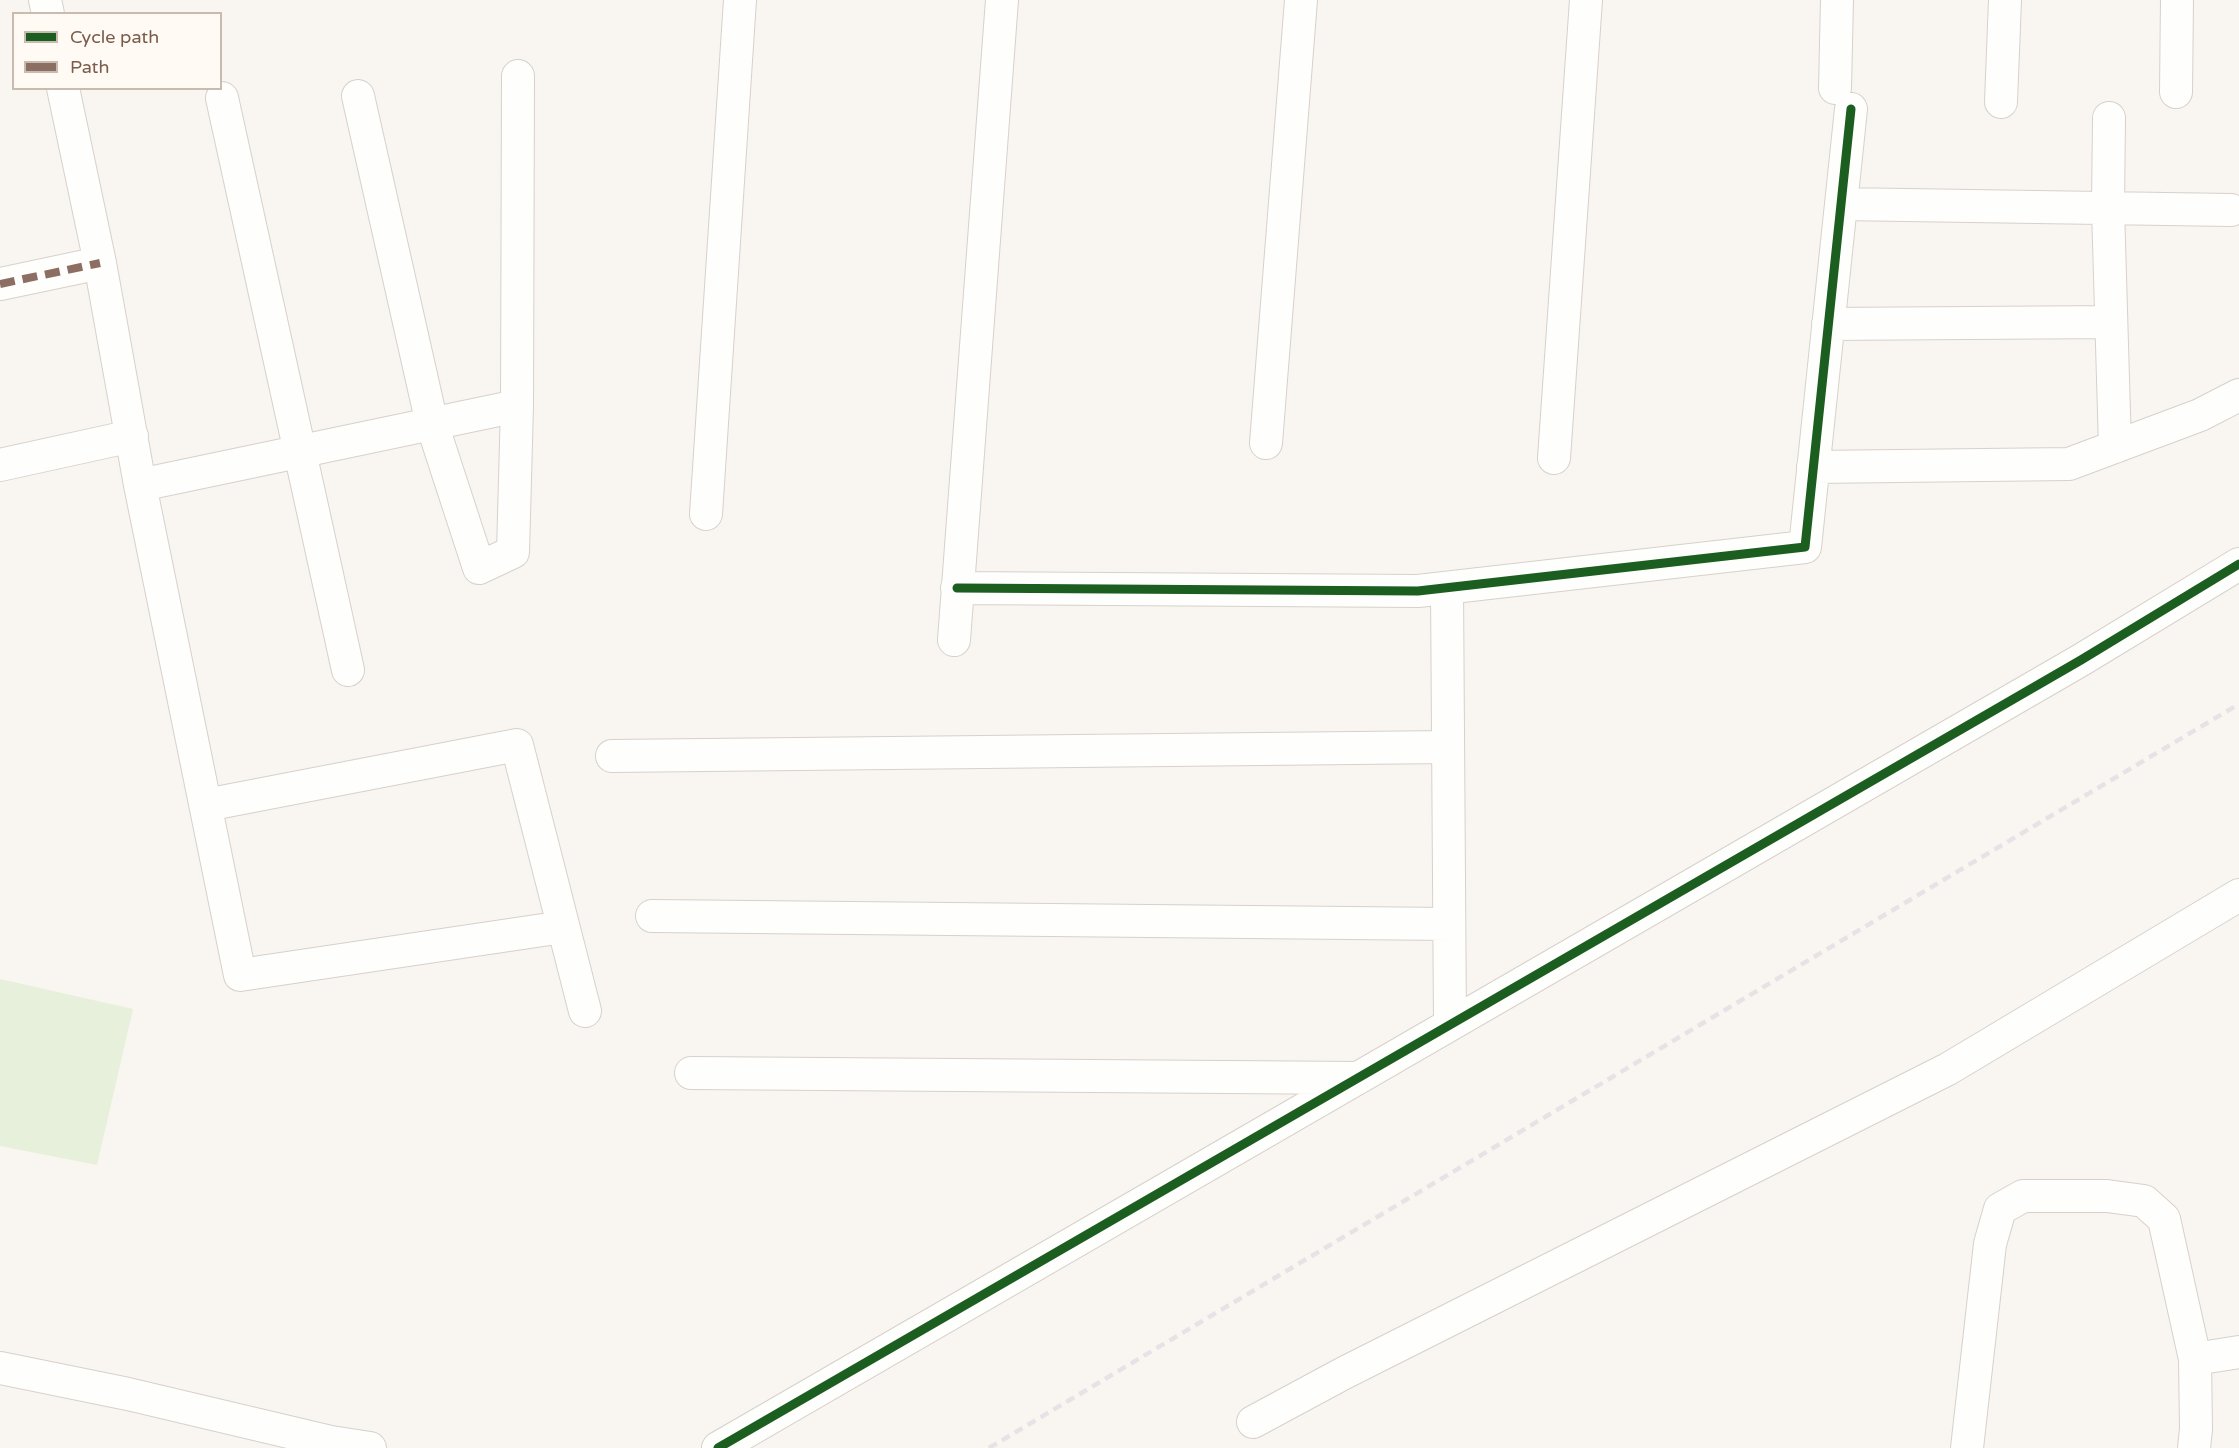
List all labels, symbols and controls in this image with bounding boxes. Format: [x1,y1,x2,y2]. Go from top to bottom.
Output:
legend [12,12,222,90]
text: Cycle path [70,26,159,48]
text: Path [70,56,109,78]

